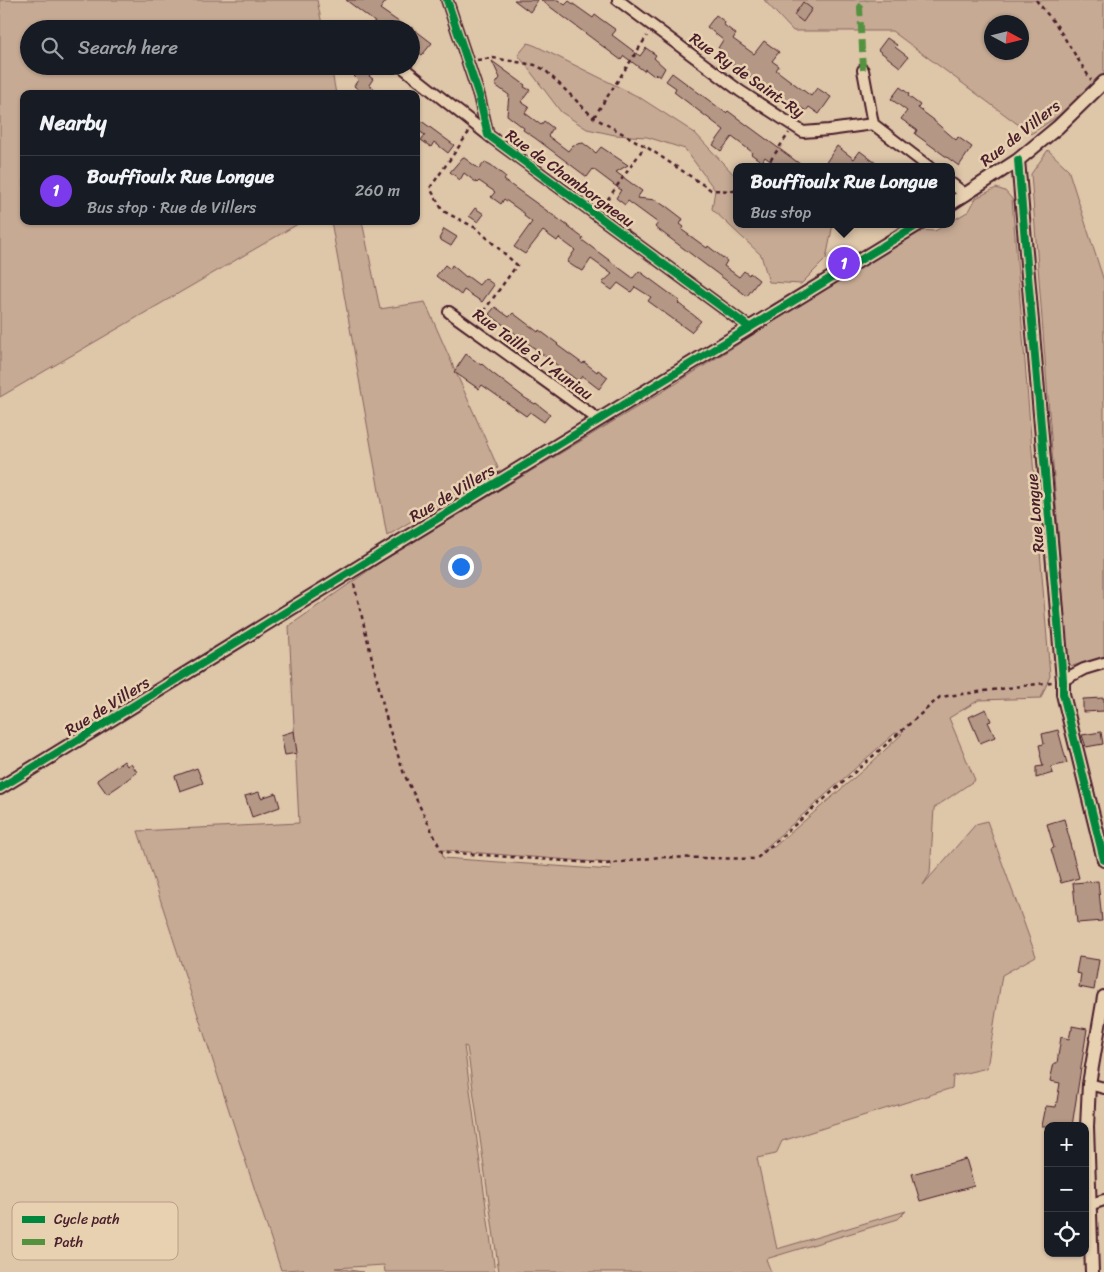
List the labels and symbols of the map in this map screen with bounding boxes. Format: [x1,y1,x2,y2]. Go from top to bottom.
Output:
north arrow [984,15,1029,60]
street label: Rue Ry de Saint-Ry [683,24,811,126]
street label: Rue de Villers [973,92,1067,174]
street label: Rue de Chamborgneau [499,121,641,235]
pin: 1 [828,244,860,282]
street label: Rue Taille à l'Auniau [467,300,600,408]
street label: Rue de Villers [403,455,501,530]
street label: Rue Longue [1017,472,1053,554]
your location [448,554,474,580]
street label: Rue de Villers [59,668,156,744]
legend [12,1202,178,1260]
text: Cycle path [54,1207,120,1232]
text: Path [54,1230,83,1255]

